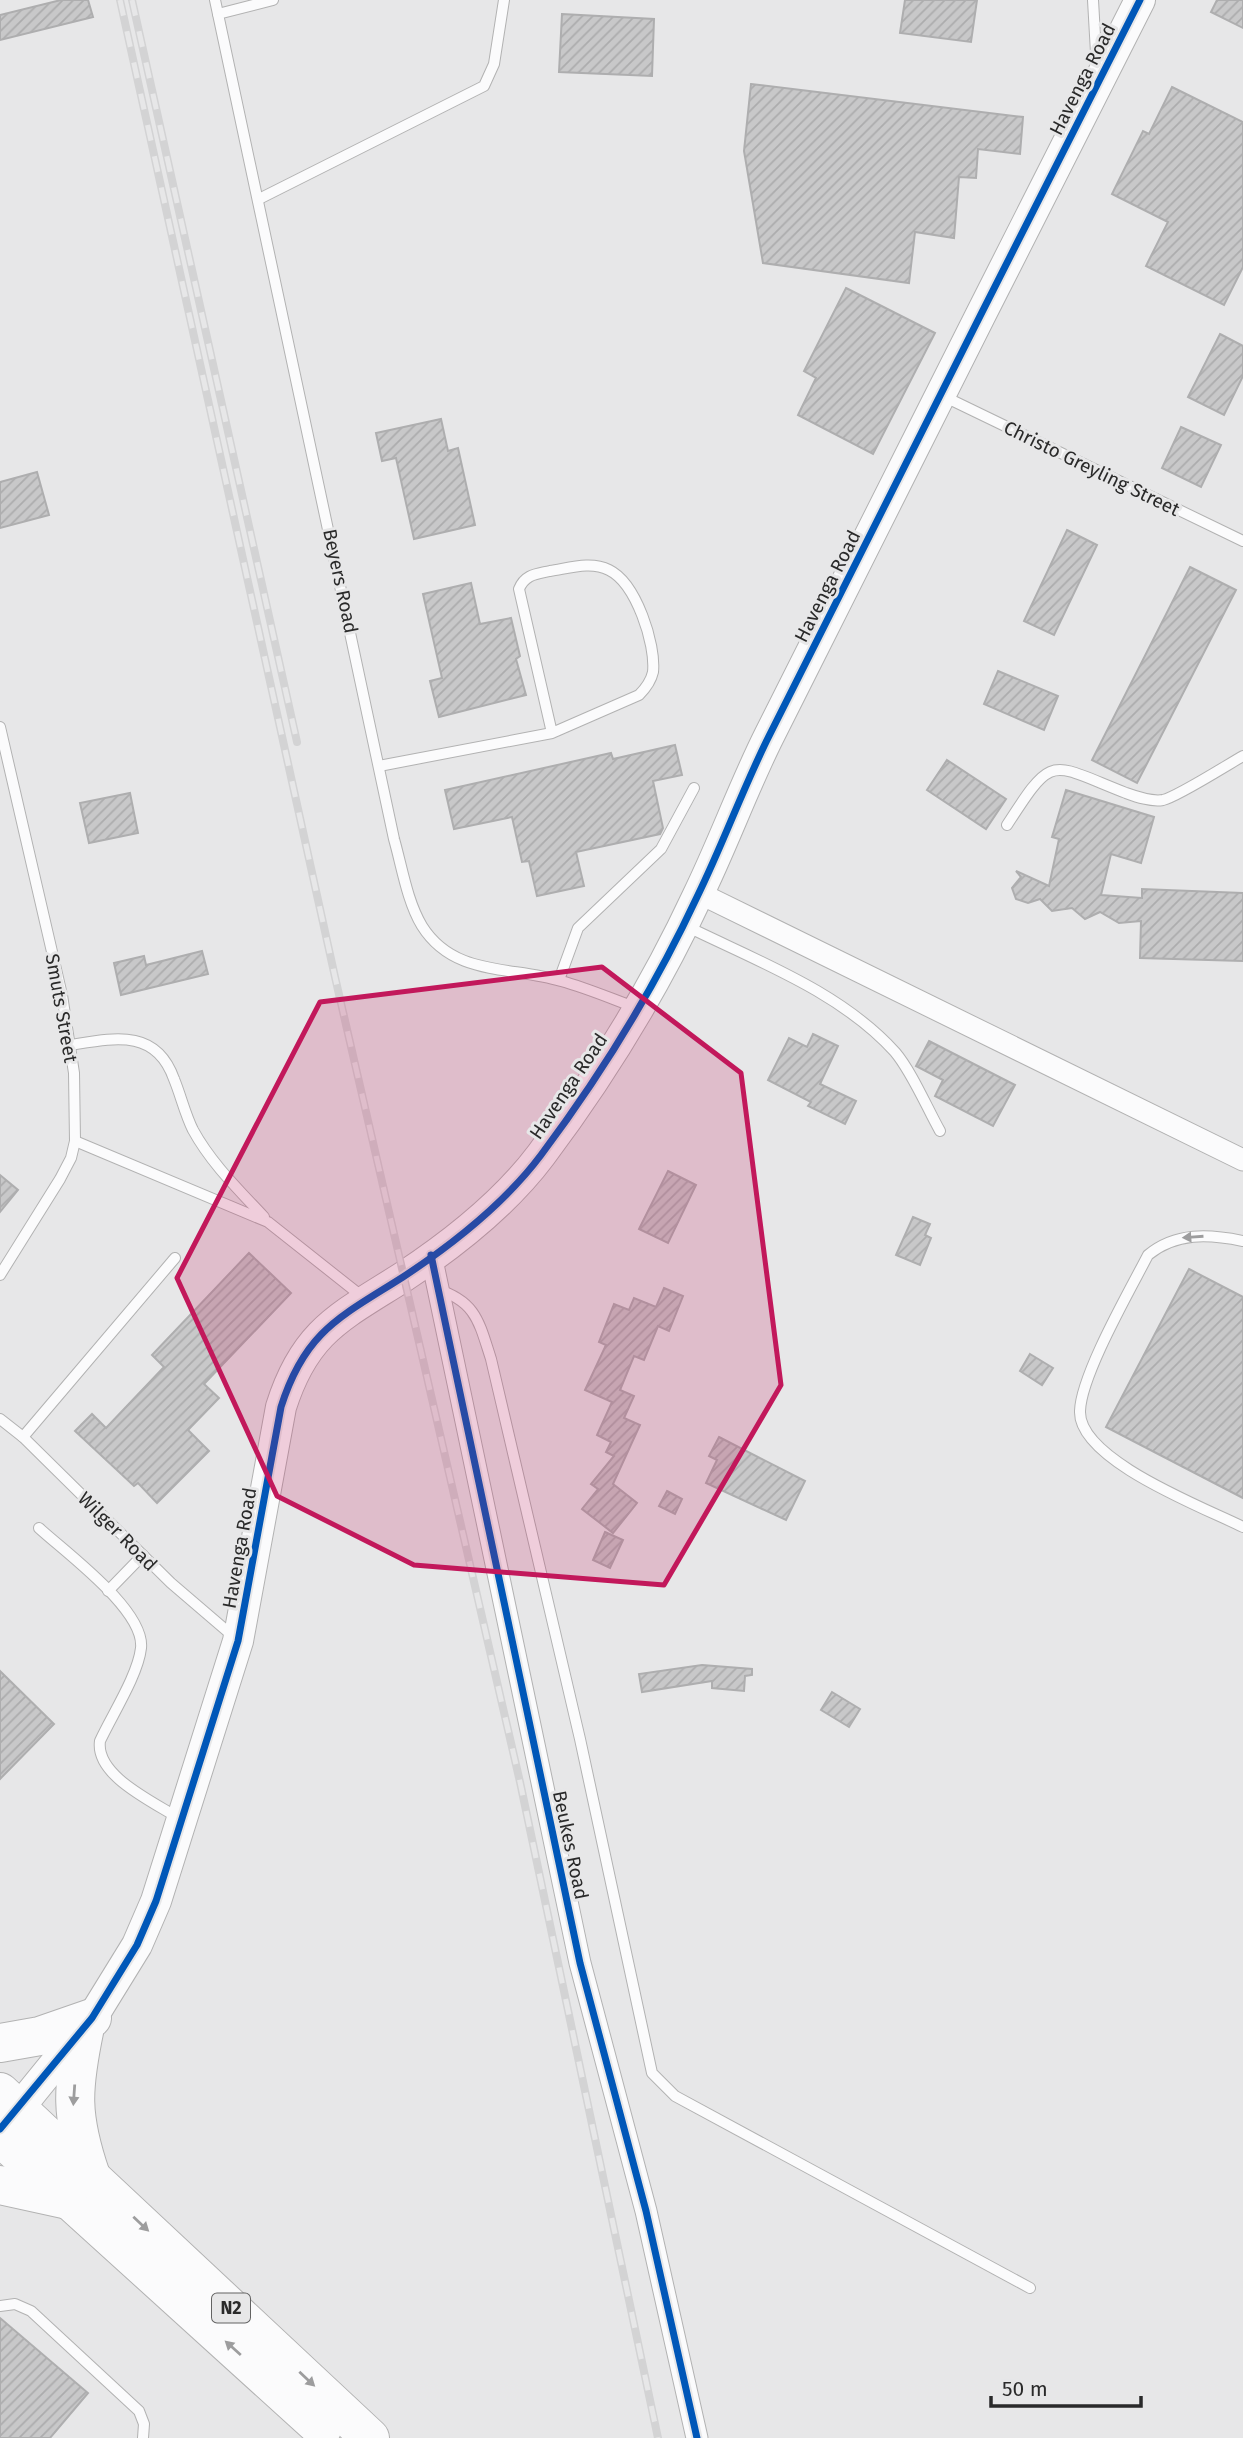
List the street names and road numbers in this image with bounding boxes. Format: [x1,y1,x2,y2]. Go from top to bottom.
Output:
street label: Havenga Road [1044,19,1120,139]
street label: Christo Greyling Street [1000,416,1184,521]
street label: Havenga Road [789,526,865,646]
street label: Beyers Road [318,527,363,635]
street label: Smuts Street [41,952,82,1064]
street label: Havenga Road [525,1029,612,1143]
street label: Havenga Road [218,1486,261,1610]
street label: Wilger Road [73,1487,162,1576]
street label: Beukes Road [548,1789,593,1902]
road number: N2 [212,2294,250,2322]

